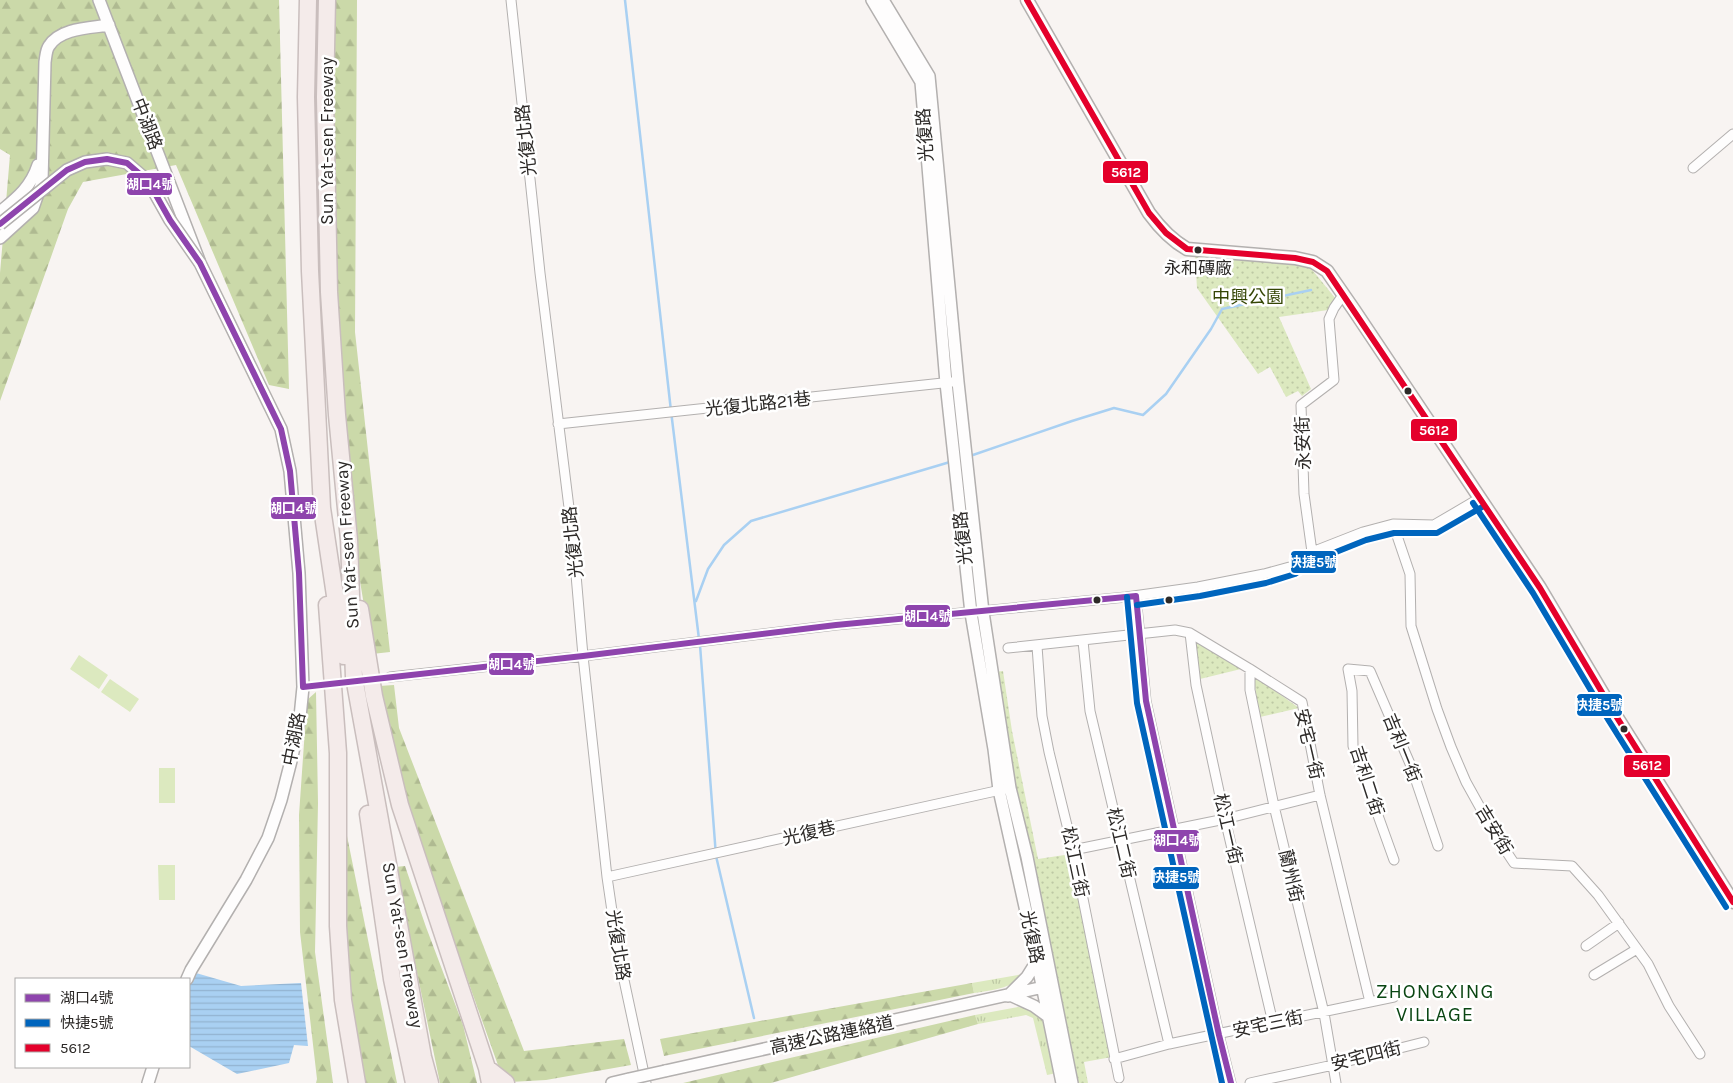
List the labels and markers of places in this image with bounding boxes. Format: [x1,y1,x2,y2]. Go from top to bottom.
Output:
marker: 永和磚廠 [1193,245,1203,255]
place label: 永和磚廠 [1164,258,1232,278]
unlabelled marker [1403,386,1413,396]
unlabelled marker [1092,595,1102,605]
unlabelled marker [1164,595,1174,605]
unlabelled marker [1619,724,1629,734]

